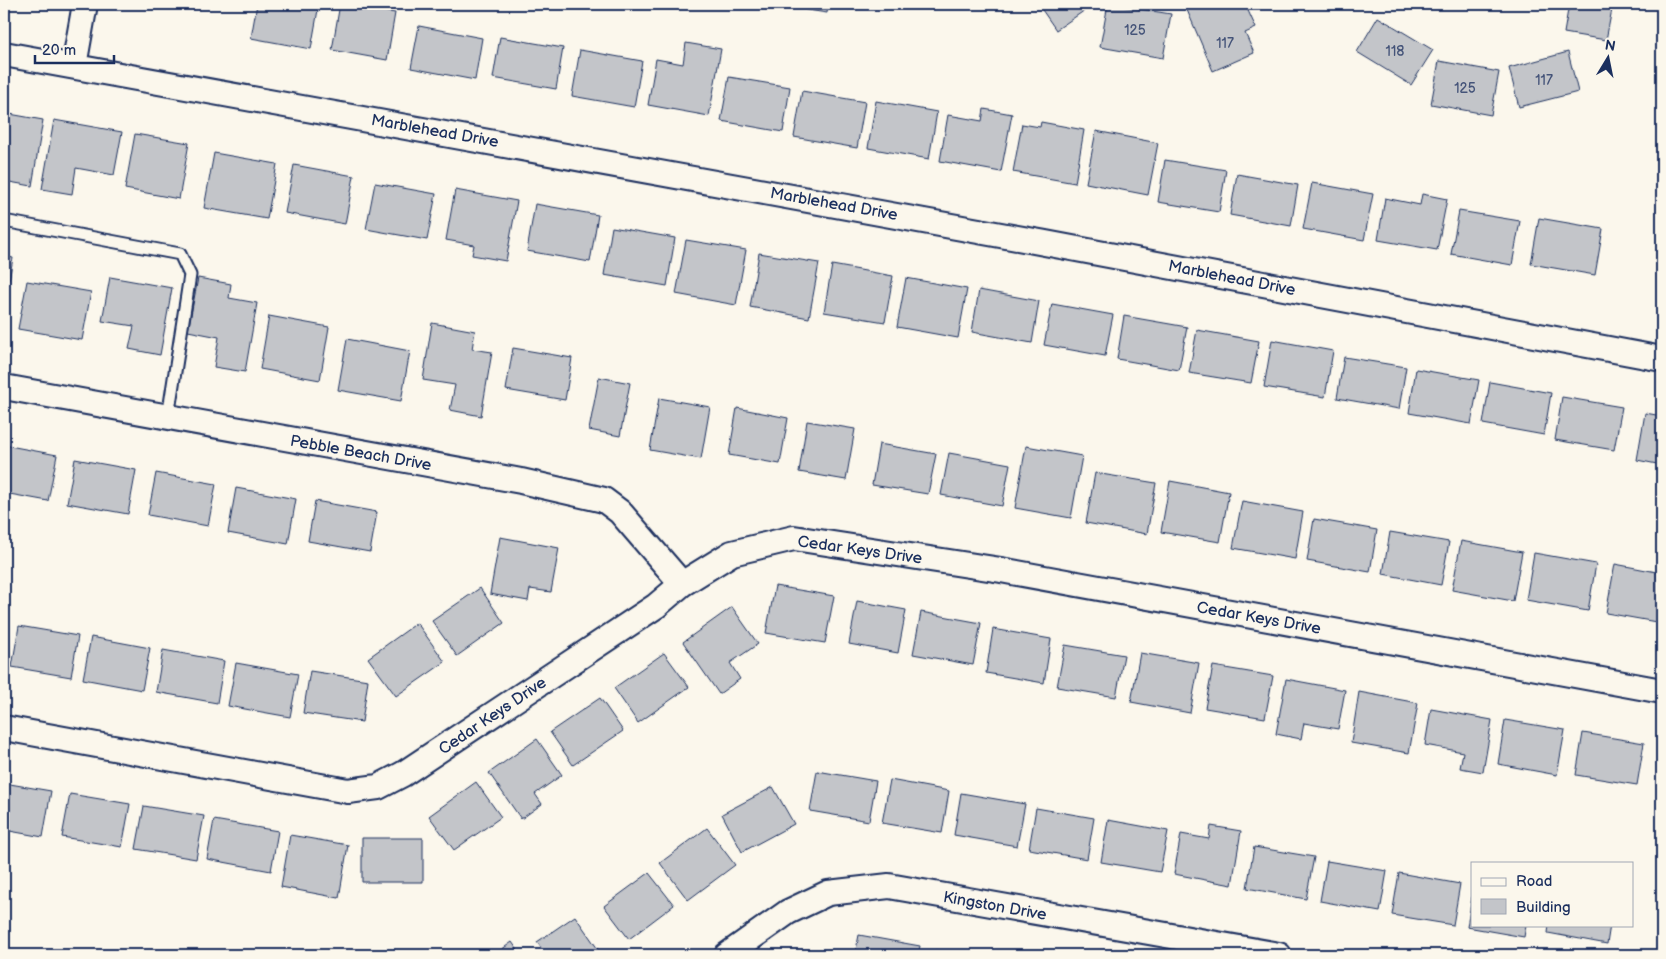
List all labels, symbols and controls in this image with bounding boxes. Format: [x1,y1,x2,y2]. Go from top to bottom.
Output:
house number: 125 [1124,22,1146,39]
scale bar [35,32,114,64]
north arrow [1584,32,1634,82]
house number: 117 [1216,35,1234,52]
text: N [1604,36,1617,55]
text: 20 m [42,41,76,60]
house number: 118 [1386,43,1405,60]
house number: 117 [1535,72,1553,89]
house number: 125 [1454,80,1476,97]
street label: Marblehead Drive [370,111,500,152]
street label: Marblehead Drive [769,184,899,225]
street label: Marblehead Drive [1167,257,1297,300]
street label: Pebble Beach Drive [289,432,433,475]
street label: Cedar Keys Drive [796,532,924,569]
street label: Cedar Keys Drive [1195,598,1323,639]
street label: Cedar Keys Drive [435,673,551,759]
legend [1471,862,1634,926]
text: Road [1516,872,1552,891]
street label: Kingston Drive [942,888,1048,925]
text: Building [1516,898,1571,917]

